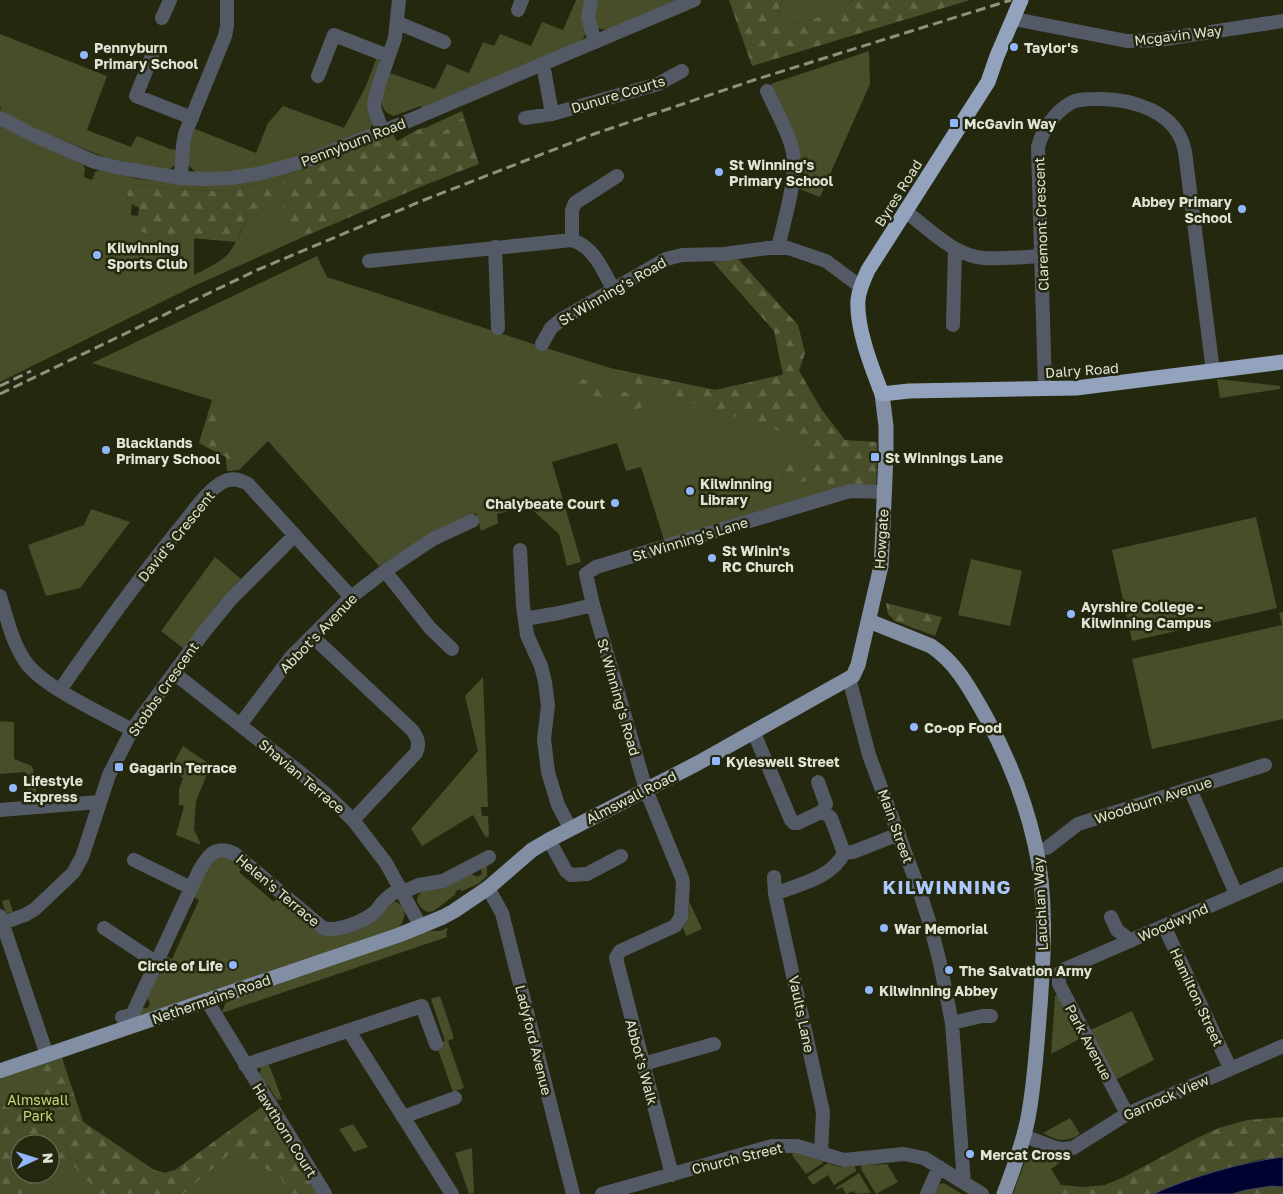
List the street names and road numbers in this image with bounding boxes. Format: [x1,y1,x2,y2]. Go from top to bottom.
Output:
street label: Mcgavin Way [1133,21,1223,49]
street label: Dunure Courts [569,72,667,116]
street label: Pennyburn Road [298,114,408,170]
street label: Byres Road [871,156,925,230]
street label: Claremont Crescent [1030,157,1052,291]
street label: St Winning's Road [555,253,669,329]
street label: Dalry Road [1045,359,1119,381]
street label: David's Crescent [134,487,218,585]
street label: Howgate [870,508,892,570]
street label: St Winning's Lane [630,513,750,565]
street label: Abbot's Avenue [276,590,360,676]
street label: St Winning's Road [594,636,644,758]
street label: Stobbs Crescent [124,639,202,739]
street label: Shavian Terrace [256,735,348,817]
street label: Almswall Road [583,767,679,827]
street label: Woodburn Avenue [1092,773,1214,827]
street label: Main Street [875,787,917,865]
street label: Helen's Terrace [233,850,323,930]
street label: Lauchlan Way [1029,857,1051,951]
street label: Woodwynd [1135,899,1211,945]
street label: Hamilton Street [1167,945,1227,1049]
street label: Nethermains Road [149,971,273,1027]
street label: Vaults Lane [786,974,818,1054]
street label: Ladyford Avenue [512,983,556,1097]
street label: Park Avenue [1062,1001,1116,1083]
street label: Abbot's Walk [622,1017,662,1107]
street label: Garnock View [1121,1071,1211,1123]
street label: Hawthorn Court [249,1080,321,1180]
street label: Church Street [690,1138,784,1178]

